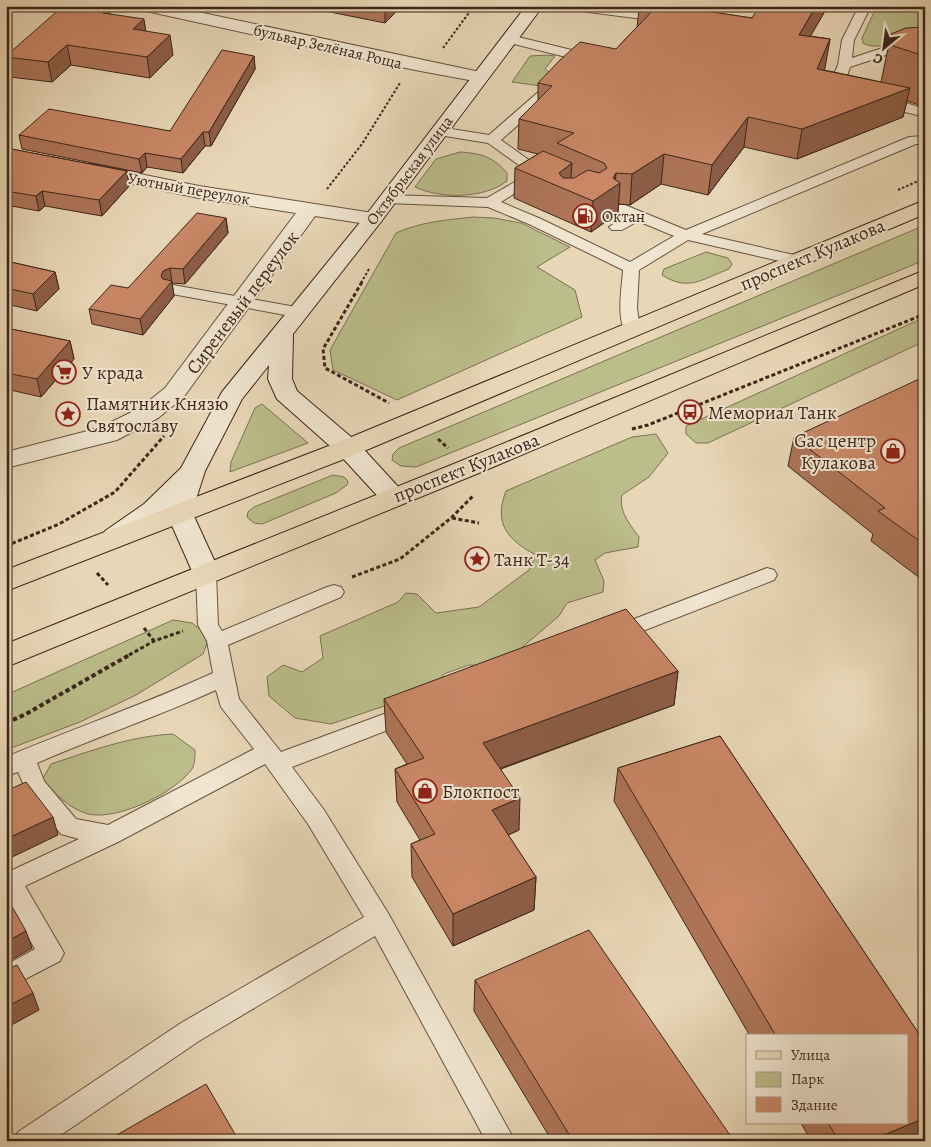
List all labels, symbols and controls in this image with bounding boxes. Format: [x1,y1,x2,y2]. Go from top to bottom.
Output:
street label: бульвар Зелёная Роща [251,19,405,75]
north arrow [858,22,908,72]
text: С [869,48,886,69]
street label: Октябрьская улица [361,111,459,230]
street label: Уютный переулок [126,167,252,211]
fuel station icon: Октан [572,203,598,229]
place label: Октан [602,206,645,228]
street label: проспект Кулакова [736,213,889,297]
street label: Сиреневый переулок [180,225,305,380]
supermarket icon: У крада [51,359,77,385]
place label: У крада [82,360,144,386]
place label: Памятник Князю Святославу [86,391,229,439]
bus stop icon: Мемориал Танк [677,399,703,425]
place label: Мемориал Танк [708,400,837,426]
place icon: Памятник Князю Святославу [55,401,81,427]
street label: проспект Кулакова [389,427,543,509]
place label: Gac центр Кулакова [794,428,876,476]
shop icon: Gac центр Кулакова [880,438,906,464]
place icon: Танк Т-34 [464,546,490,572]
place label: Танк Т-34 [494,547,570,573]
shop icon: Блокпост [412,778,438,804]
place label: Блокпост [442,779,520,805]
legend [746,1034,908,1124]
text: Улица [791,1045,830,1065]
text: Парк [791,1069,824,1089]
text: Здание [791,1095,838,1115]

